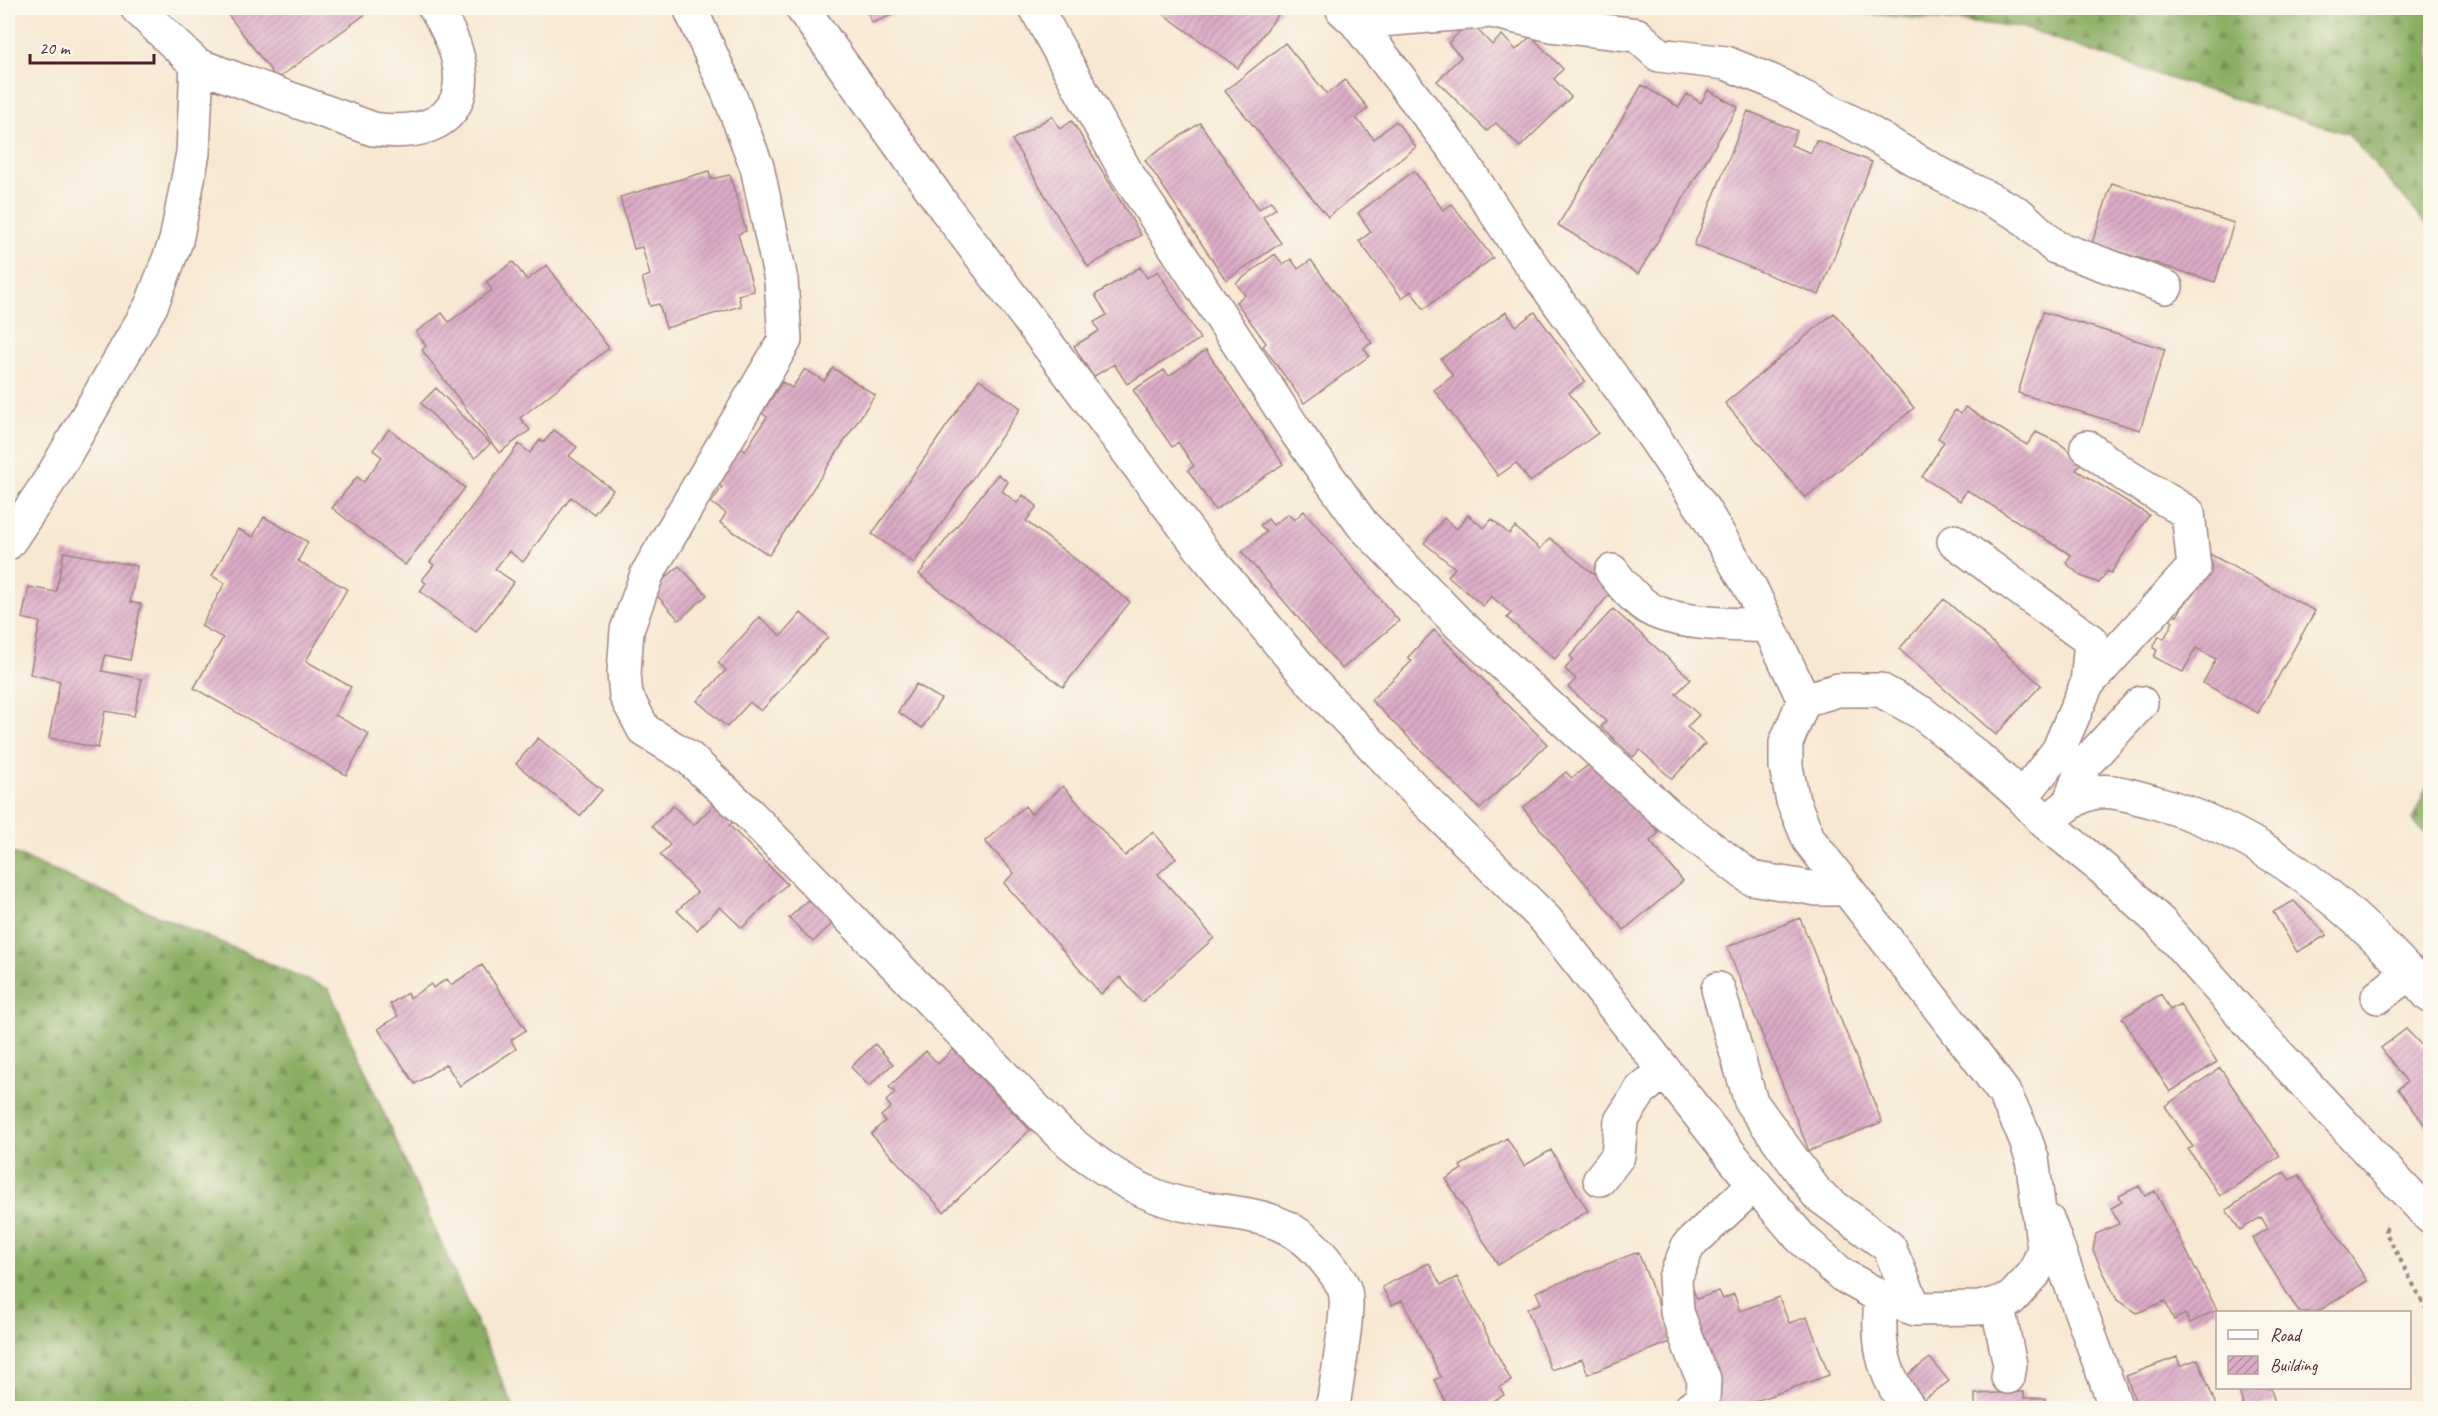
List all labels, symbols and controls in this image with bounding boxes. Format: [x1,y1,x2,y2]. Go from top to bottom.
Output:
scale bar [30,27,154,65]
text: 20 m [39,37,72,59]
legend [2216,1311,2411,1389]
text: Road [2270,1324,2303,1346]
text: Building [2270,1354,2319,1376]

